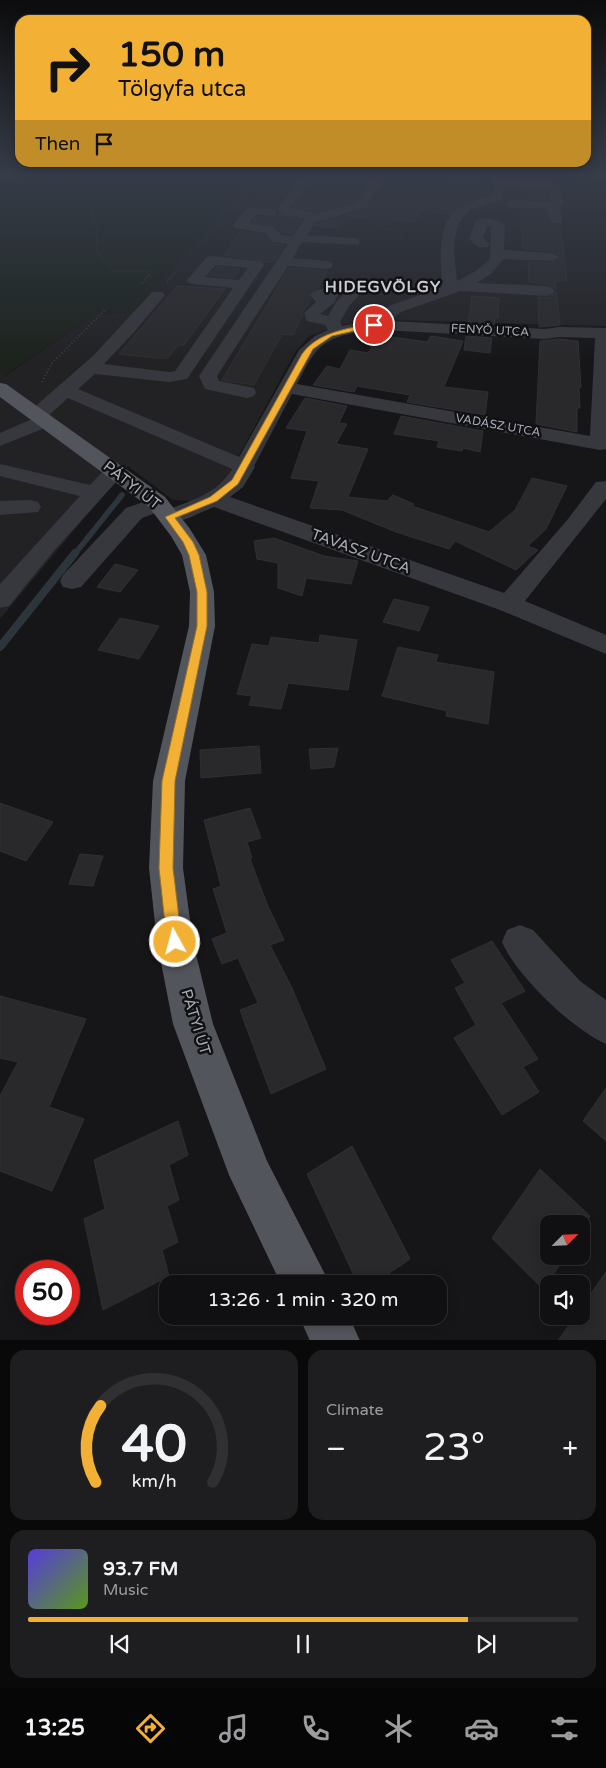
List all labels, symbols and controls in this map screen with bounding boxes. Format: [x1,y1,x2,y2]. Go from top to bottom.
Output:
text: 150 m [118,34,225,76]
icon: right [35,35,100,100]
text: Tölgyfa utca [118,76,246,102]
icon: arrive [90,130,118,158]
text: Then [35,133,80,155]
district label: HIDEGVÖLGY [325,277,441,297]
pin [353,304,395,346]
icon: arrive [360,311,388,339]
street label: FENYŐ UTCA [451,321,529,339]
street label: VADÁSZ UTCA [454,411,542,439]
street label: PÁTYI ÚT [100,457,164,513]
street label: TAVASZ UTCA [309,525,413,577]
position arrow [148,915,200,967]
street label: PÁTYI ÚT [177,987,215,1057]
north arrow [540,1215,590,1265]
map controls [540,1215,590,1325]
speed limit sign: 50 [15,1260,80,1325]
button: sound [540,1275,590,1325]
text: 13:26 · 1 min · 320 m [207,1289,399,1311]
text: Climate [326,1400,384,1420]
text: 40 [121,1413,187,1476]
text: 23° [423,1425,485,1471]
text: − [326,1432,346,1466]
text: + [562,1432,578,1466]
text: km/h [132,1471,176,1492]
text: 93.7 FM [103,1558,178,1580]
text: Music [103,1580,148,1600]
icon: previous [106,1630,134,1658]
icon: pause [289,1630,317,1658]
icon: next [472,1630,500,1658]
icon: directions [133,1711,168,1746]
icon: music [216,1711,251,1746]
icon: phone [298,1711,333,1746]
icon: climate [381,1711,416,1746]
icon: car [464,1711,499,1746]
icon: filters [547,1711,582,1746]
text: 13:25 [24,1715,85,1741]

